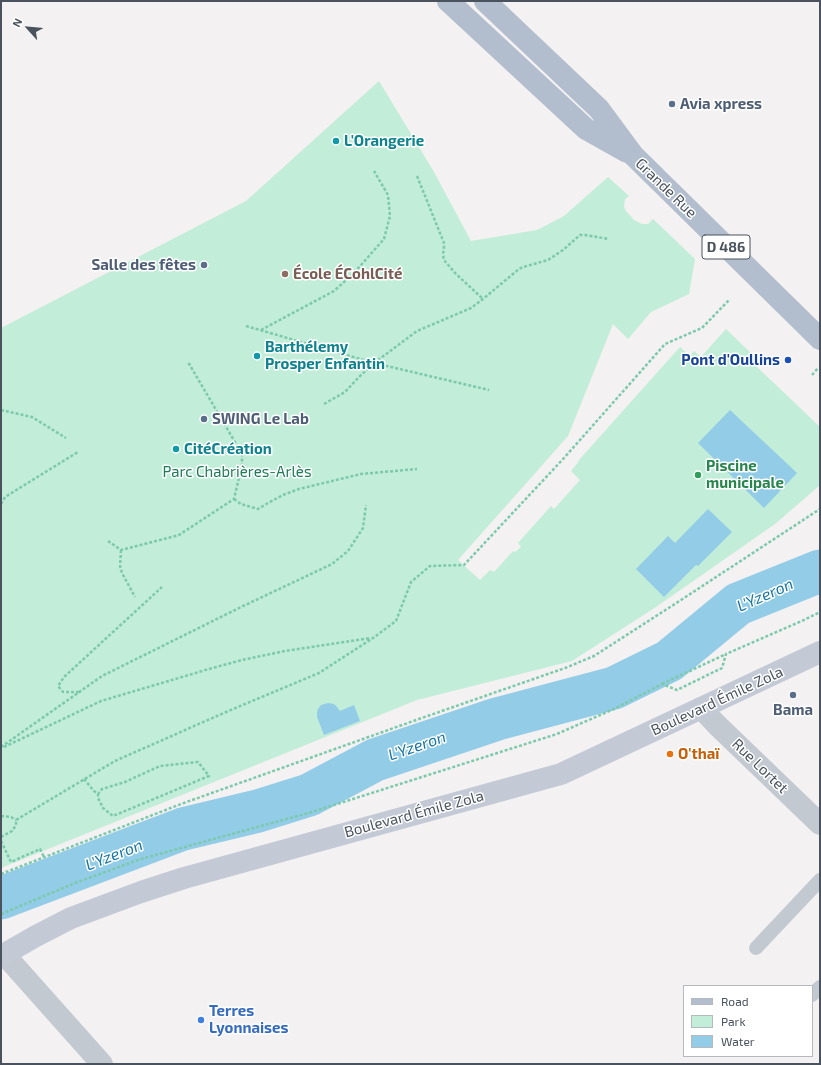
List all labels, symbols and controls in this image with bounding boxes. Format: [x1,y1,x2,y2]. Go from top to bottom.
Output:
north arrow [8,8,48,48]
text: N [9,16,24,29]
place label: Avia xpress [680,95,762,113]
marker: Avia xpress [667,99,677,109]
place label: L'Orangerie [344,132,424,150]
marker: L'Orangerie [331,136,341,146]
street label: Grande Rue [632,154,700,222]
road number: D 486 [702,235,750,259]
place label: Salle des fêtes [91,256,196,274]
marker: Salle des fêtes [199,260,209,270]
place label: École ÉCohlCité [293,265,402,283]
marker: École ÉCohlCité [280,269,290,279]
place label: Barthélemy Prosper Enfantin [265,338,385,373]
marker: Barthélemy Prosper Enfantin [252,351,262,361]
place label: Pont d'Oullins [681,351,780,369]
marker: Pont d'Oullins [783,355,793,365]
place label: SWING Le Lab [212,410,309,428]
marker: SWING Le Lab [199,414,209,424]
place label: CitéCréation [184,440,272,458]
marker: CitéCréation [171,444,181,454]
place label: Piscine municipale [706,457,784,492]
park label: Parc Chabrières-Arlès [162,463,312,481]
marker: Piscine municipale [693,470,703,480]
water label: L'Yzeron [734,574,796,616]
street label: Boulevard Émile Zola [648,663,786,739]
marker: Bama [788,690,798,700]
place label: Bama [773,701,813,719]
water label: L'Yzeron [386,727,448,765]
street label: Rue Lortet [728,735,792,797]
place label: O'thaï [678,745,719,763]
marker: O'thaï [665,749,675,759]
street label: Boulevard Émile Zola [342,787,486,841]
water label: L'Yzeron [83,835,145,875]
legend [683,985,813,1057]
text: Road [721,994,749,1008]
place label: Terres Lyonnaises [209,1002,288,1037]
text: Park [721,1014,746,1028]
marker: Terres Lyonnaises [196,1015,206,1025]
text: Water [721,1034,755,1048]

